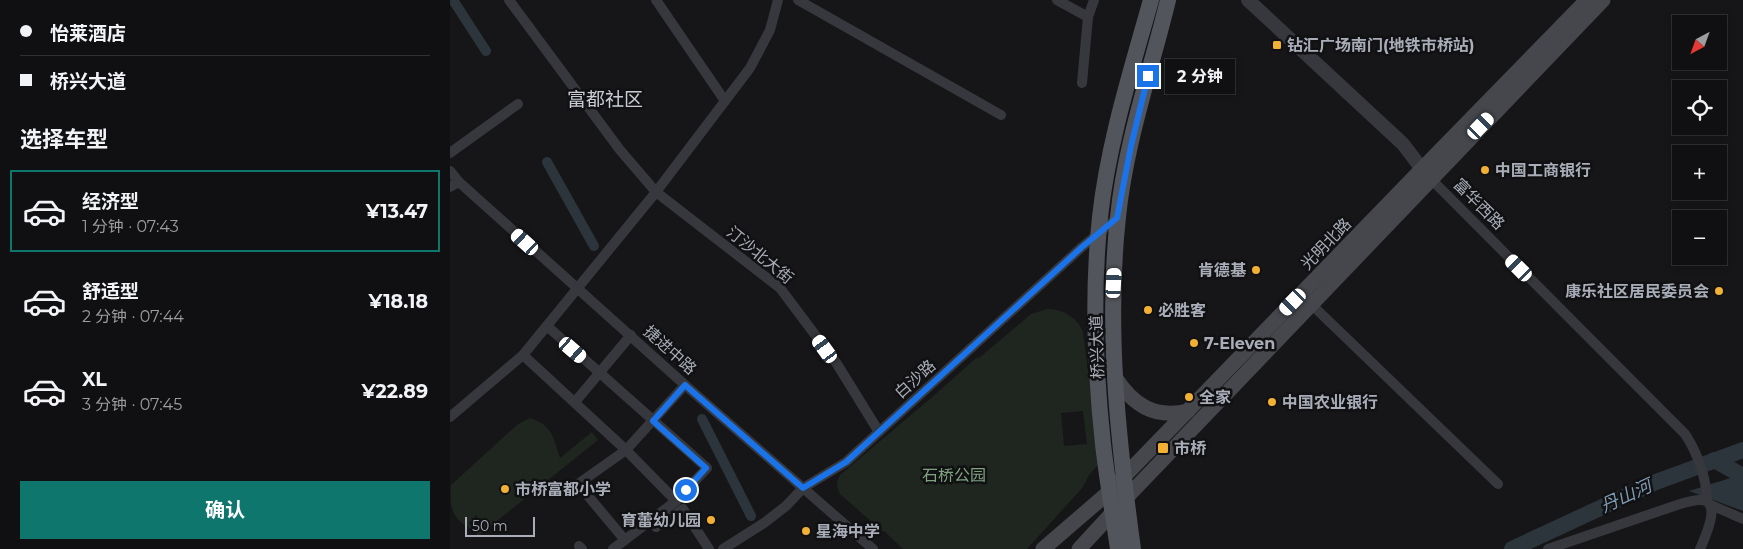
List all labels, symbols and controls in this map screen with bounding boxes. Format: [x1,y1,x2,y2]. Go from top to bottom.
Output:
north arrow [1672,15,1728,70]
map controls [1672,15,1727,265]
text: 怡莱酒店 [50,22,126,45]
place label: 钻汇广场南门(地铁市桥站) [1287,36,1474,55]
marker: 钻汇广场南门(地铁市桥站) [1271,39,1283,51]
callout: 2 分钟 [1166,58,1236,94]
route end [1137,65,1159,87]
text: 2 分钟 [1177,67,1223,86]
text: 桥兴大道 [50,70,126,93]
button: locate [1672,80,1727,135]
district label: 富都社区 [567,88,643,111]
car [1465,110,1496,142]
text: 选择车型 [20,126,108,153]
button: + [1672,145,1727,200]
place label: 中国工商银行 [1495,161,1591,180]
marker: 中国工商银行 [1479,164,1491,176]
street label: 富华西路 [1450,175,1508,233]
icon: car [22,189,67,234]
text: 经济型 [82,190,139,213]
text: ¥13.47 [366,200,428,223]
button: − [1672,210,1727,265]
street label: 光明北路 [1297,214,1355,274]
text: 1 分钟 · 07:43 [82,217,179,236]
street label: 汀沙北大街 [723,222,797,288]
car [508,226,541,258]
car [1503,252,1534,284]
place label: 肯德基 [1198,261,1247,280]
marker: 肯德基 [1250,264,1262,276]
car [1105,268,1122,298]
icon: car [22,279,67,324]
text: 舒适型 [82,280,139,303]
place label: 康乐社区居民委员会 [1565,282,1709,301]
marker: 康乐社区居民委员会 [1713,285,1725,297]
car [1277,286,1308,318]
text: ¥18.18 [369,290,428,313]
place label: 必胜客 [1158,301,1206,320]
marker: 必胜客 [1142,304,1154,316]
text: 2 分钟 · 07:44 [82,307,184,326]
street label: 桥兴大道 [1086,315,1108,379]
street label: 捷进中路 [640,322,700,378]
car [810,332,839,366]
car [556,334,589,366]
place label: 7-Eleven [1204,334,1275,353]
marker: 7-Eleven [1188,337,1200,349]
street label: 白沙路 [891,356,939,402]
text: XL [82,368,107,391]
icon: car [22,369,67,414]
text: ¥22.89 [362,380,428,403]
place label: 全家 [1199,388,1231,407]
marker: 全家 [1183,391,1195,403]
place label: 中国农业银行 [1282,393,1378,412]
text: 3 分钟 · 07:45 [82,395,182,414]
marker: 中国农业银行 [1266,396,1278,408]
place label: 市桥 [1174,439,1207,458]
marker: 市桥 [1156,441,1170,455]
park label: 石桥公园 [922,466,986,485]
water label: 丹山河 [1597,473,1658,517]
route start [675,479,697,501]
place label: 市桥富都小学 [515,480,611,499]
button: 确认 [20,481,430,539]
marker: 市桥富都小学 [499,483,511,495]
place label: 育蕾幼儿园 [621,511,701,530]
scale bar [465,514,535,537]
marker: 育蕾幼儿园 [705,514,717,526]
text: 50 m [472,517,508,535]
place label: 星海中学 [816,522,880,541]
marker: 星海中学 [800,525,812,537]

